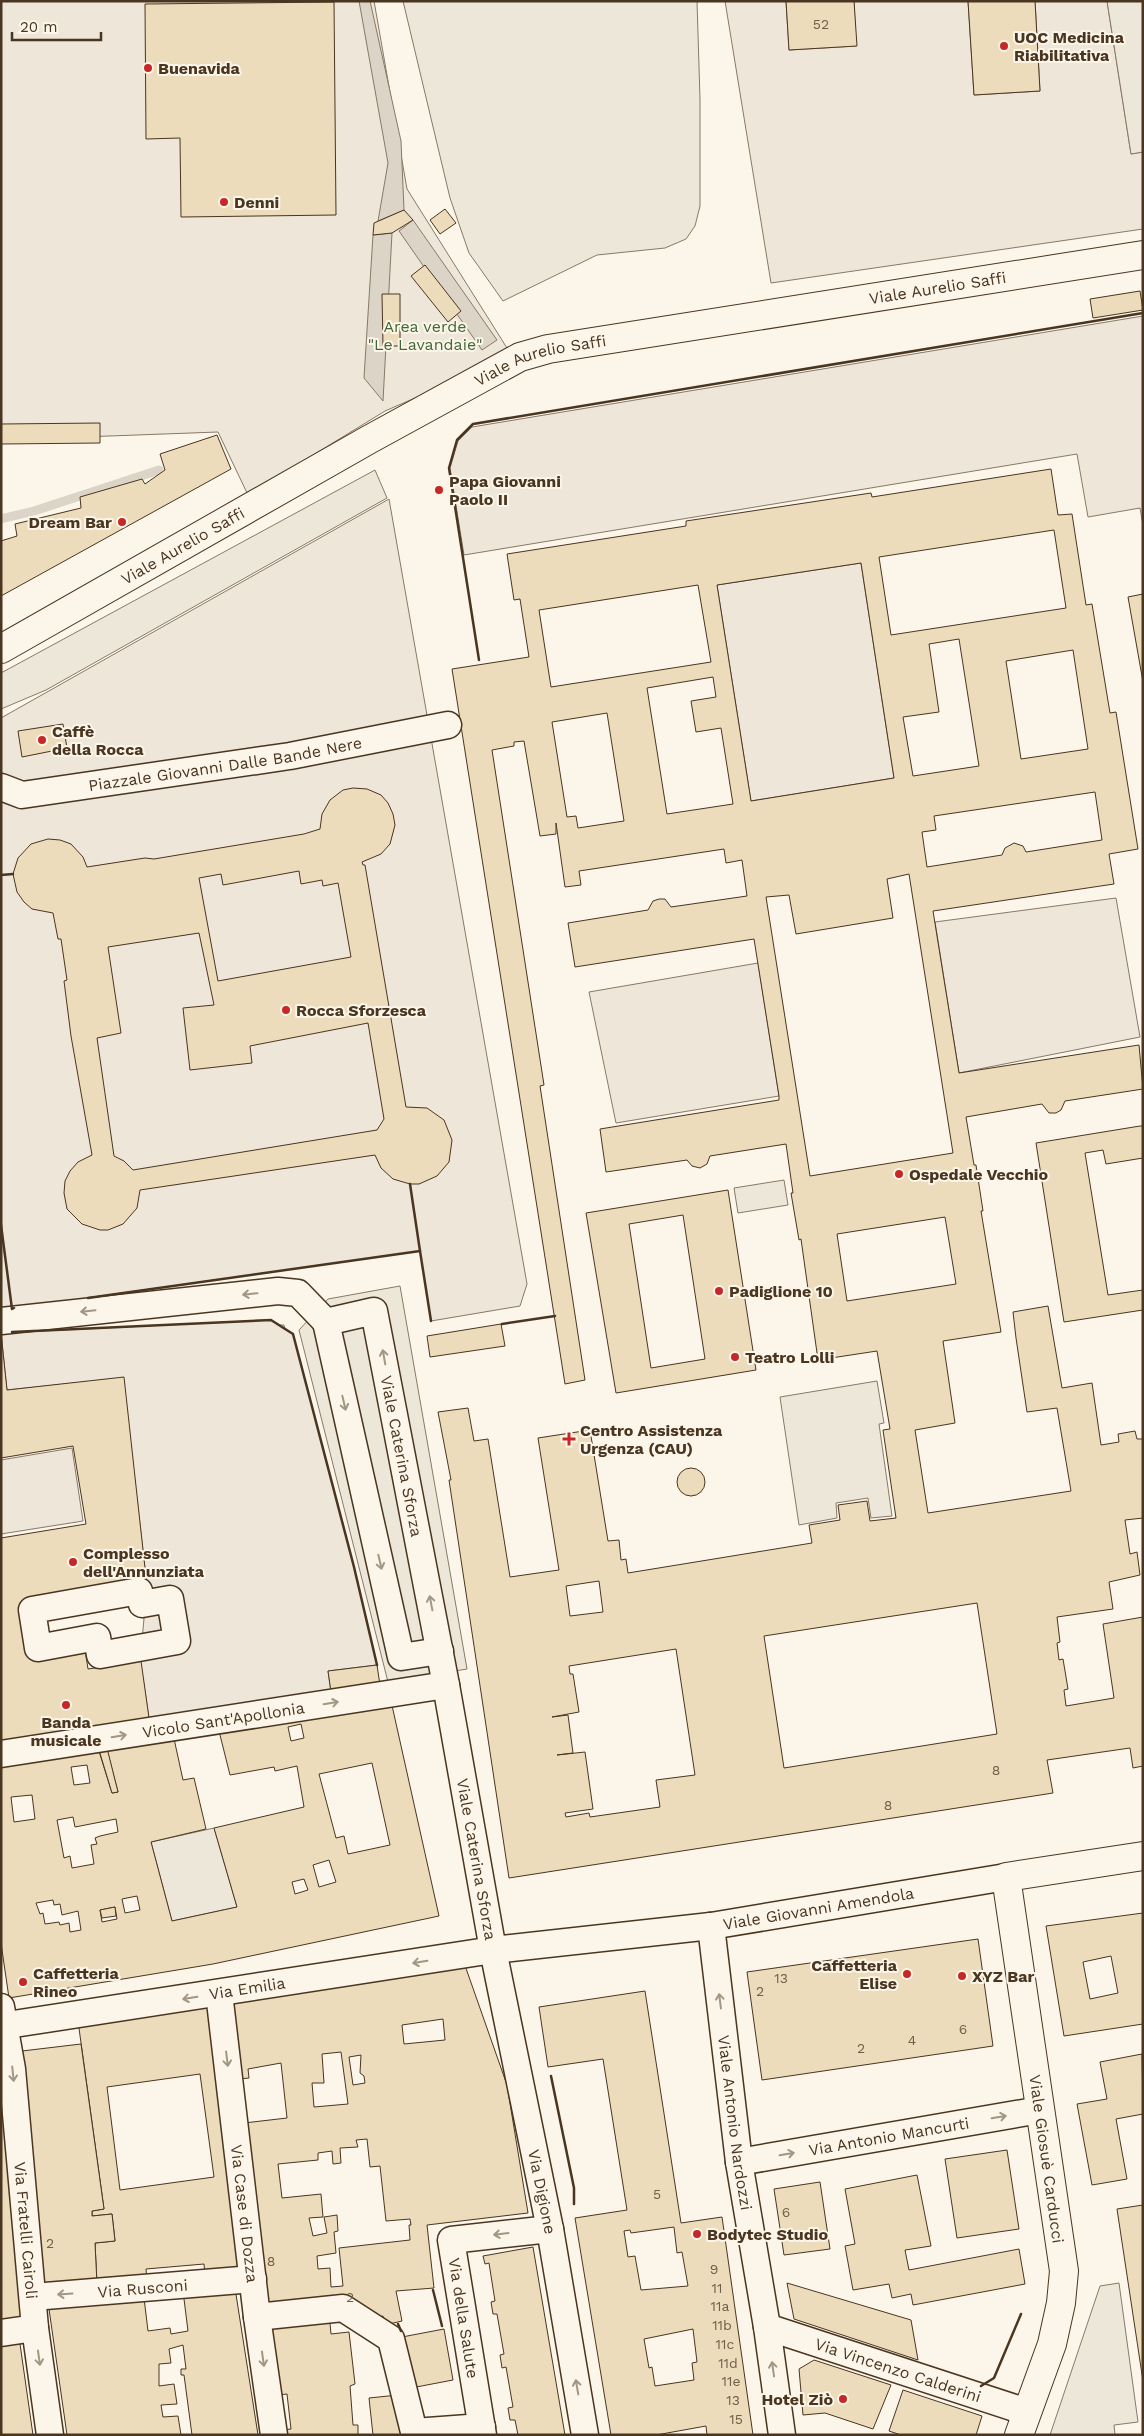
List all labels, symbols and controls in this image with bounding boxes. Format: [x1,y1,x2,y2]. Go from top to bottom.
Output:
scale bar [12,10,101,42]
house number: 52 [813,16,829,32]
text: 20 m [20,18,58,36]
place label: UOC Medicina Riabilitativa [1014,28,1125,65]
marker: UOC Medicina Riabilitativa [998,40,1010,52]
place label: Buenavida [158,59,241,78]
marker: Buenavida [142,62,154,74]
place label: Denni [234,193,279,212]
marker: Denni [218,196,230,208]
street label: Viale Aurelio Saffi [868,268,1008,308]
park label: Area verde "Le Lavandaie" [368,317,482,354]
street label: Viale Aurelio Saffi [471,331,608,390]
place label: Papa Giovanni Paolo II [449,472,561,509]
marker: Papa Giovanni Paolo II [433,484,445,496]
street label: Viale Aurelio Saffi [118,504,248,589]
place label: Dream Bar [29,513,112,532]
marker: Dream Bar [116,516,128,528]
place label: Caffè della Rocca [52,722,144,759]
street label: Piazzale Giovanni Dalle Bande Nere [87,733,364,795]
marker: Caffè della Rocca [36,734,48,746]
place label: Rocca Sforzesca [296,1001,427,1020]
marker: Rocca Sforzesca [280,1004,292,1016]
place label: Ospedale Vecchio [909,1165,1049,1184]
marker: Ospedale Vecchio [893,1168,905,1180]
place label: Padiglione 10 [729,1282,833,1301]
marker: Padiglione 10 [713,1285,725,1297]
one-way arrow [242,1289,258,1299]
one-way arrow [81,1306,97,1316]
place label: Teatro Lolli [745,1348,834,1367]
one-way arrow [379,1350,389,1366]
marker: Teatro Lolli [729,1351,741,1363]
street label: Viale Caterina Sforza [377,1374,426,1538]
one-way arrow [340,1395,349,1411]
place label: Centro Assistenza Urgenza (CAU) [580,1421,723,1458]
marker: Centro Assistenza Urgenza (CAU) [562,1432,576,1446]
place label: Complesso dell'Annunziata [83,1544,205,1581]
one-way arrow [375,1553,385,1569]
marker: Complesso dell'Annunziata [67,1556,79,1568]
one-way arrow [425,1596,435,1612]
one-way arrow [323,1697,339,1707]
street label: Vicolo Sant'Apollonia [141,1698,306,1742]
marker: Banda musicale [60,1699,72,1711]
place label: Banda musicale [31,1713,101,1750]
one-way arrow [110,1731,126,1741]
house number: 8 [992,1762,1000,1778]
street label: Viale Caterina Sforza [453,1777,500,1942]
house number: 8 [884,1797,892,1813]
street label: Viale Giovanni Amendola [721,1883,915,1934]
place label: Caffetteria Elise [811,1956,898,1993]
one-way arrow [412,1957,428,1967]
place label: Caffetteria Rineo [33,1964,119,2001]
place label: XYZ Bar [972,1967,1035,1986]
marker: Caffetteria Elise [901,1968,913,1980]
house number: 13 [774,1970,788,1986]
marker: XYZ Bar [956,1970,968,1982]
street label: Via Emilia [208,1973,287,2004]
marker: Caffetteria Rineo [17,1976,29,1988]
house number: 2 [756,1983,764,1999]
one-way arrow [182,1993,198,2003]
one-way arrow [715,1993,725,2009]
house number: 6 [959,2021,967,2037]
house number: 4 [908,2032,916,2048]
street label: Viale Antonio Nardozzi [714,2034,756,2212]
house number: 2 [857,2040,865,2056]
one-way arrow [222,2051,232,2067]
one-way arrow [8,2066,18,2082]
street label: Viale Giosuè Carducci [1025,2074,1068,2245]
one-way arrow [991,2112,1007,2122]
street label: Via Antonio Mancurti [807,2113,971,2160]
street label: Via Case di Dozza [227,2143,262,2284]
street label: Via Digione [524,2148,560,2236]
one-way arrow [779,2148,795,2158]
street label: Via Fratelli Cairoli [10,2161,41,2300]
house number: 5 [653,2186,661,2202]
house number: 6 [782,2204,790,2220]
place label: Bodytec Studio [707,2225,828,2244]
marker: Bodytec Studio [691,2228,703,2240]
one-way arrow [494,2229,510,2239]
house number: 2 [46,2235,54,2251]
house number: 8 [267,2253,275,2269]
street label: Via della Salute [445,2256,482,2380]
house number: 9 [710,2261,718,2277]
street label: Via Rusconi [97,2275,188,2302]
house number: 11 [712,2280,722,2296]
one-way arrow [58,2289,74,2299]
house number: 2 [346,2289,354,2305]
house number: 11a [711,2298,729,2314]
house number: 11b [712,2317,732,2333]
street label: Via Vincenzo Calderini [813,2334,983,2406]
house number: 11c [716,2336,735,2352]
one-way arrow [34,2349,44,2365]
one-way arrow [258,2351,268,2367]
house number: 11d [718,2355,738,2371]
one-way arrow [768,2361,778,2377]
house number: 11e [722,2373,741,2389]
one-way arrow [572,2379,582,2395]
place label: Hotel Ziò [761,2390,833,2409]
house number: 13 [726,2392,740,2408]
marker: Hotel Ziò [837,2393,849,2405]
house number: 15 [729,2411,743,2427]

